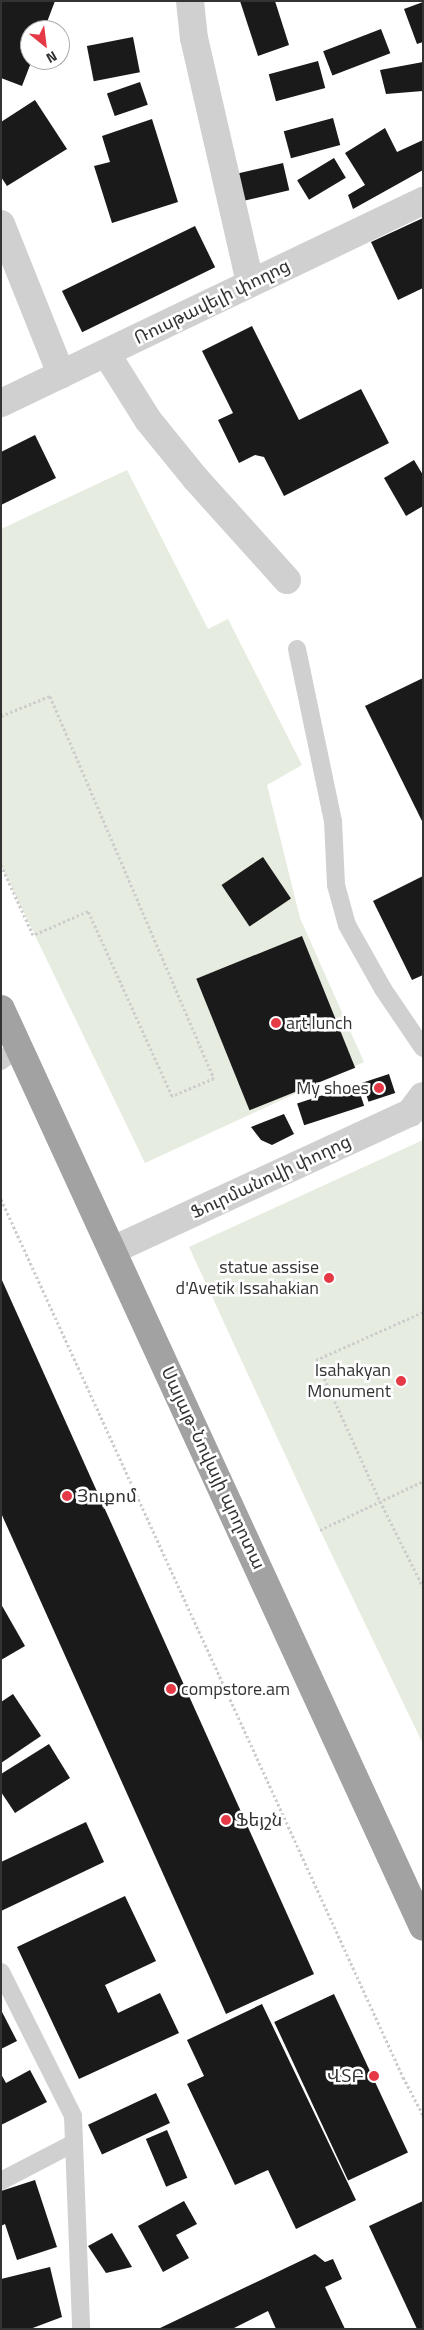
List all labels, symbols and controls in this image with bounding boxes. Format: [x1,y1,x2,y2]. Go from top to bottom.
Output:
north arrow [20,20,70,70]
text: N [43,46,61,69]
street label: Ռուսթավելի փողոց [130,255,294,349]
place label: art lunch [286,1012,352,1034]
marker: art lunch [270,1017,282,1029]
place label: My shoes [296,1077,369,1099]
marker: My shoes [373,1082,385,1094]
street label: Ֆուրմանովի փողոց [188,1130,354,1224]
place label: statue assise d'Avetik Issahakian [176,1257,319,1300]
marker: statue assise d'Avetik Issahakian [323,1272,335,1284]
place label: Isahakyan Monument [307,1360,391,1402]
street label: Սայաթ-Նովայի պողոտա [156,1363,270,1573]
marker: Isahakyan Monument [395,1375,407,1387]
place label: Յուքոմ [77,1485,137,1507]
marker: Յուքոմ [61,1490,73,1502]
place label: compstore.am [181,1678,290,1700]
marker: compstore.am [165,1683,177,1695]
place label: Ֆեյշն [236,1809,282,1831]
marker: Ֆեյշն [220,1814,232,1826]
place label: ՎՏԲ [327,2065,364,2087]
marker: ՎՏԲ [368,2070,380,2082]

